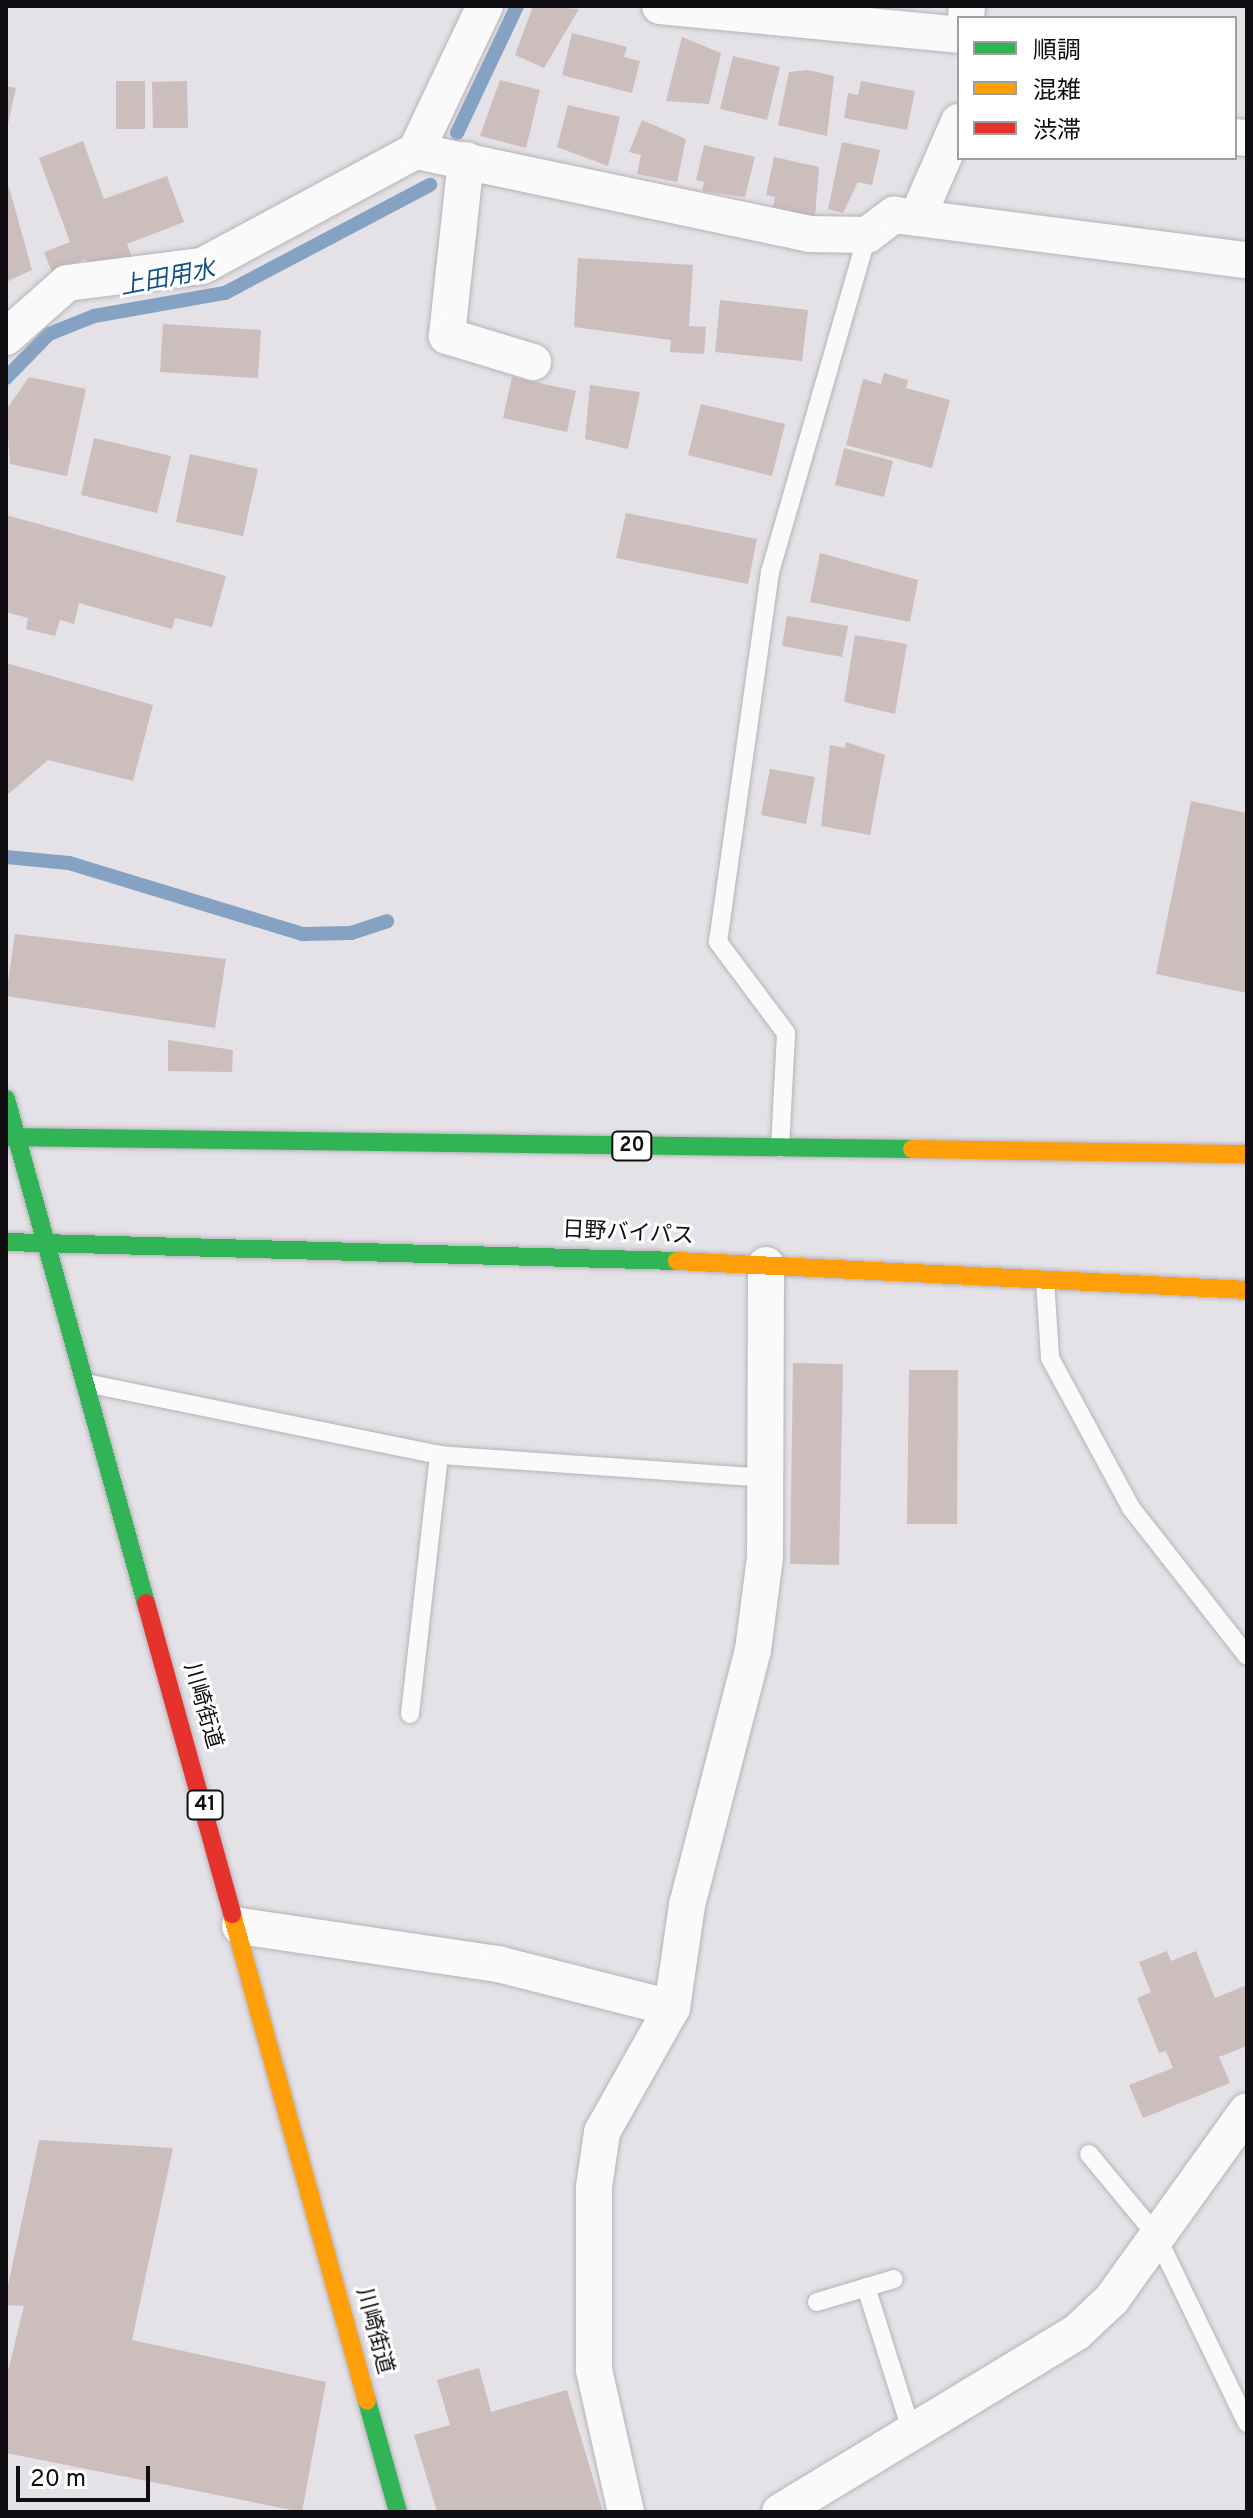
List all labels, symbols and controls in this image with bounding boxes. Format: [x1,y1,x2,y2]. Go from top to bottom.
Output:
legend [957,16,1237,160]
text: 順調 [1033,37,1081,67]
text: 混雑 [1033,77,1081,107]
text: 渋滞 [1033,117,1081,147]
water label: 上田用水 [118,257,218,303]
road number: 20 [610,1130,654,1162]
street label: 日野バイパス [561,1217,695,1251]
street label: 川崎街道 [177,1660,227,1752]
road number: 41 [185,1789,225,1821]
street label: 川崎街道 [350,2285,398,2377]
scale bar [20,2450,154,2500]
text: 20 m [30,2465,86,2495]

